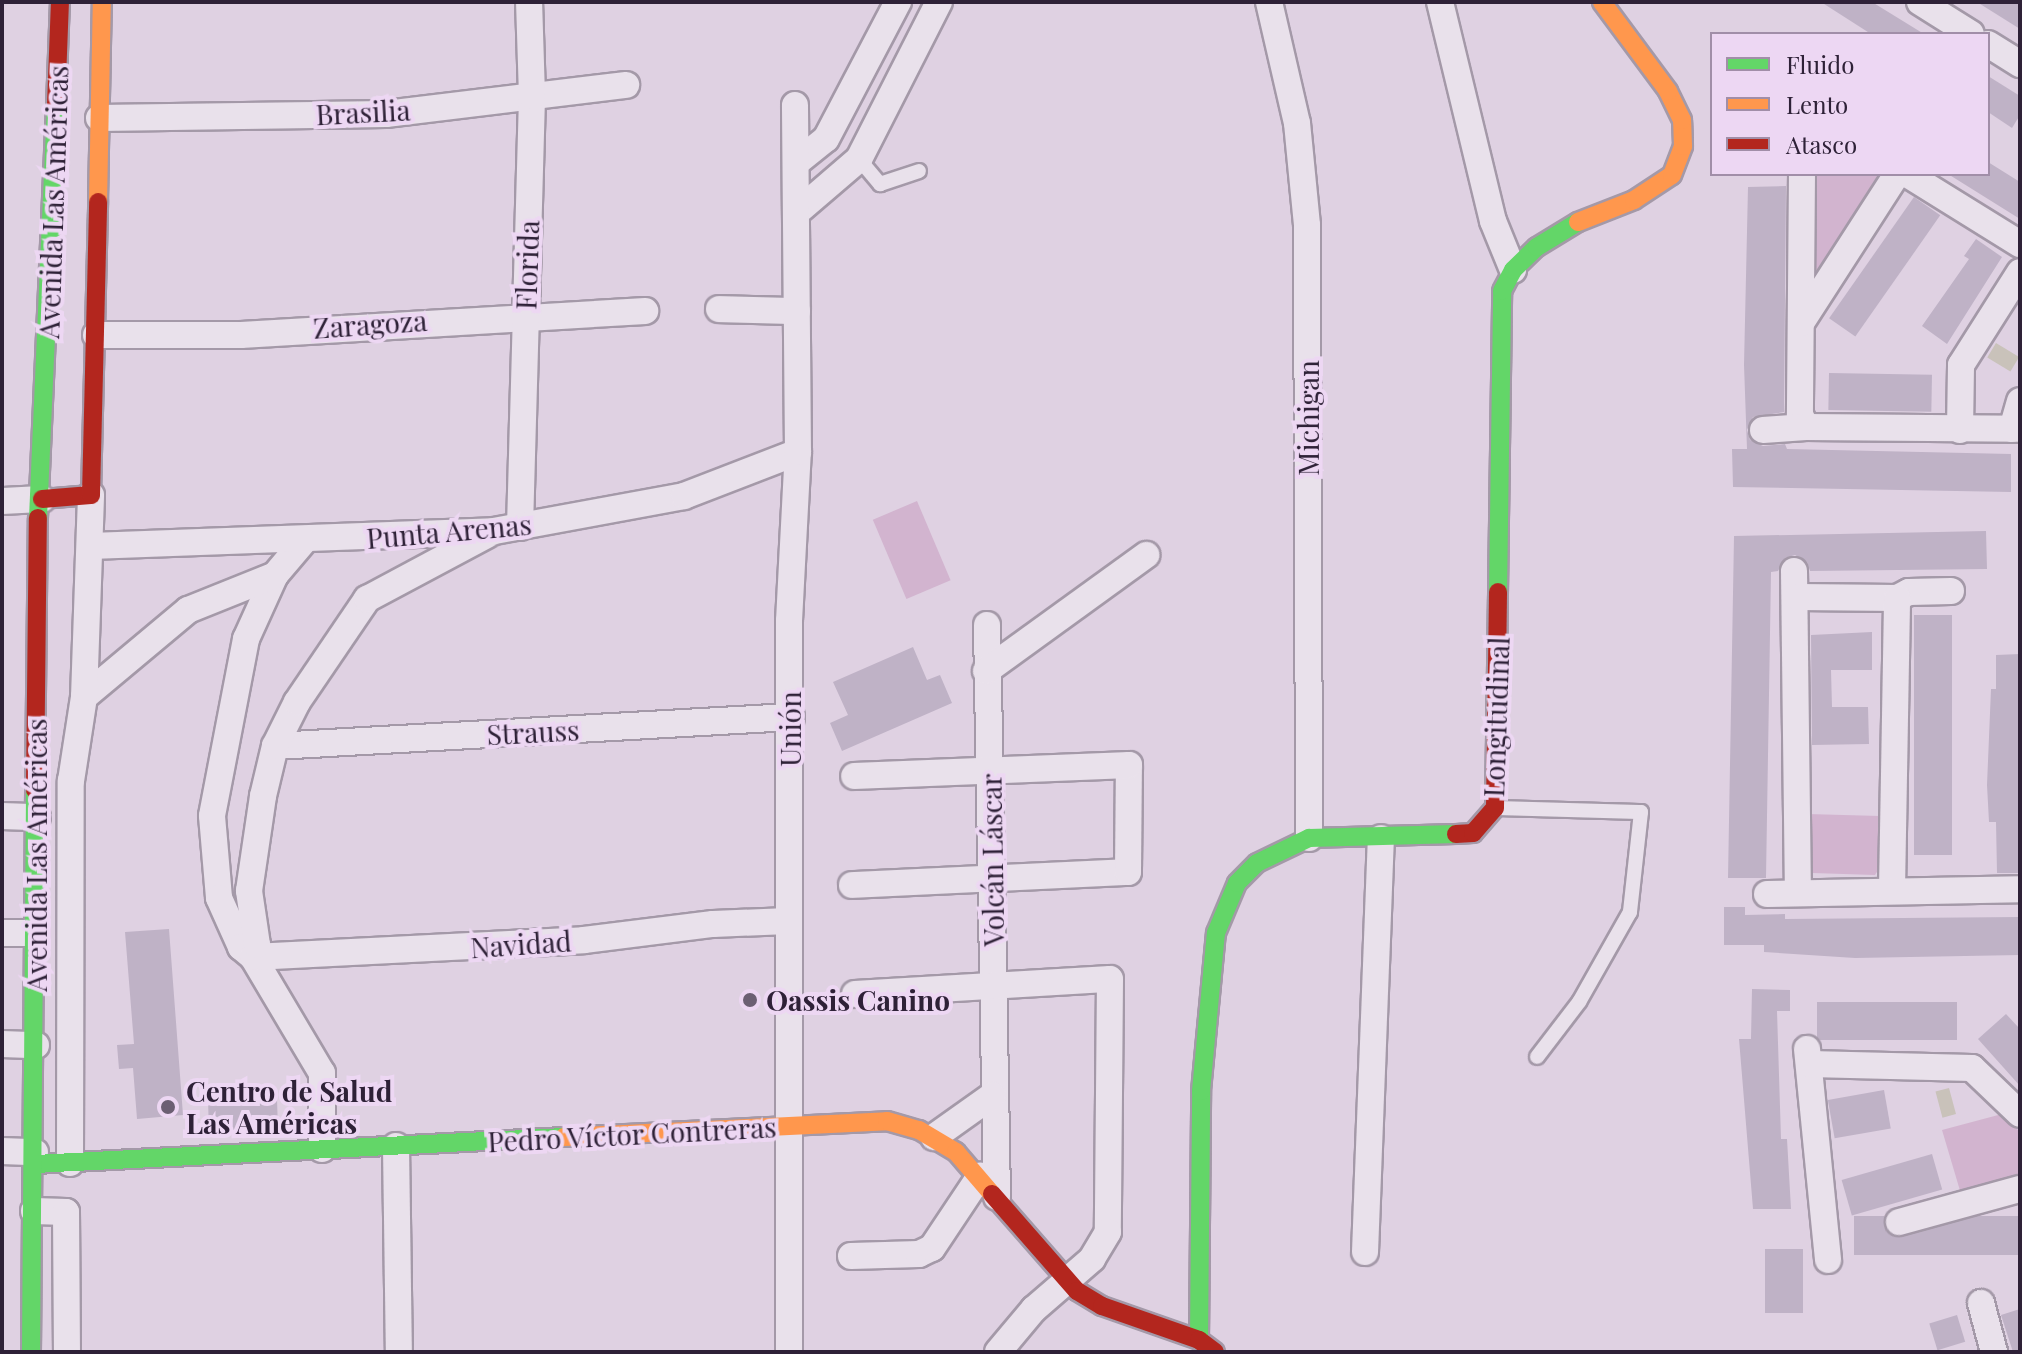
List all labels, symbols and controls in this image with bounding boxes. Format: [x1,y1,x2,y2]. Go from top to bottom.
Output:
legend [1710,32,1990,176]
text: Fluido [1786,48,1854,80]
street label: Avenida Las Américas [31,64,75,340]
text: Lento [1786,88,1848,120]
street label: Brasilia [315,93,411,131]
text: Atasco [1786,128,1857,160]
street label: Florida [509,220,545,310]
street label: Zaragoza [312,303,428,345]
street label: Michigan [1291,360,1325,476]
street label: Punta Arenas [364,507,534,555]
street label: Longitudinal [1476,636,1516,798]
street label: Unión [773,691,807,767]
street label: Strauss [486,713,580,751]
street label: Avenida Las Américas [19,718,53,992]
street label: Volcán Láscar [974,773,1010,947]
street label: Navidad [469,924,573,964]
place label: Oassis Canino [766,983,950,1017]
marker: Oassis Canino [741,991,759,1009]
place label: Centro de Salud Las Américas [186,1074,392,1140]
marker: Centro de Salud Las Américas [157,1096,179,1118]
street label: Pedro Víctor Contreras [486,1110,778,1158]

